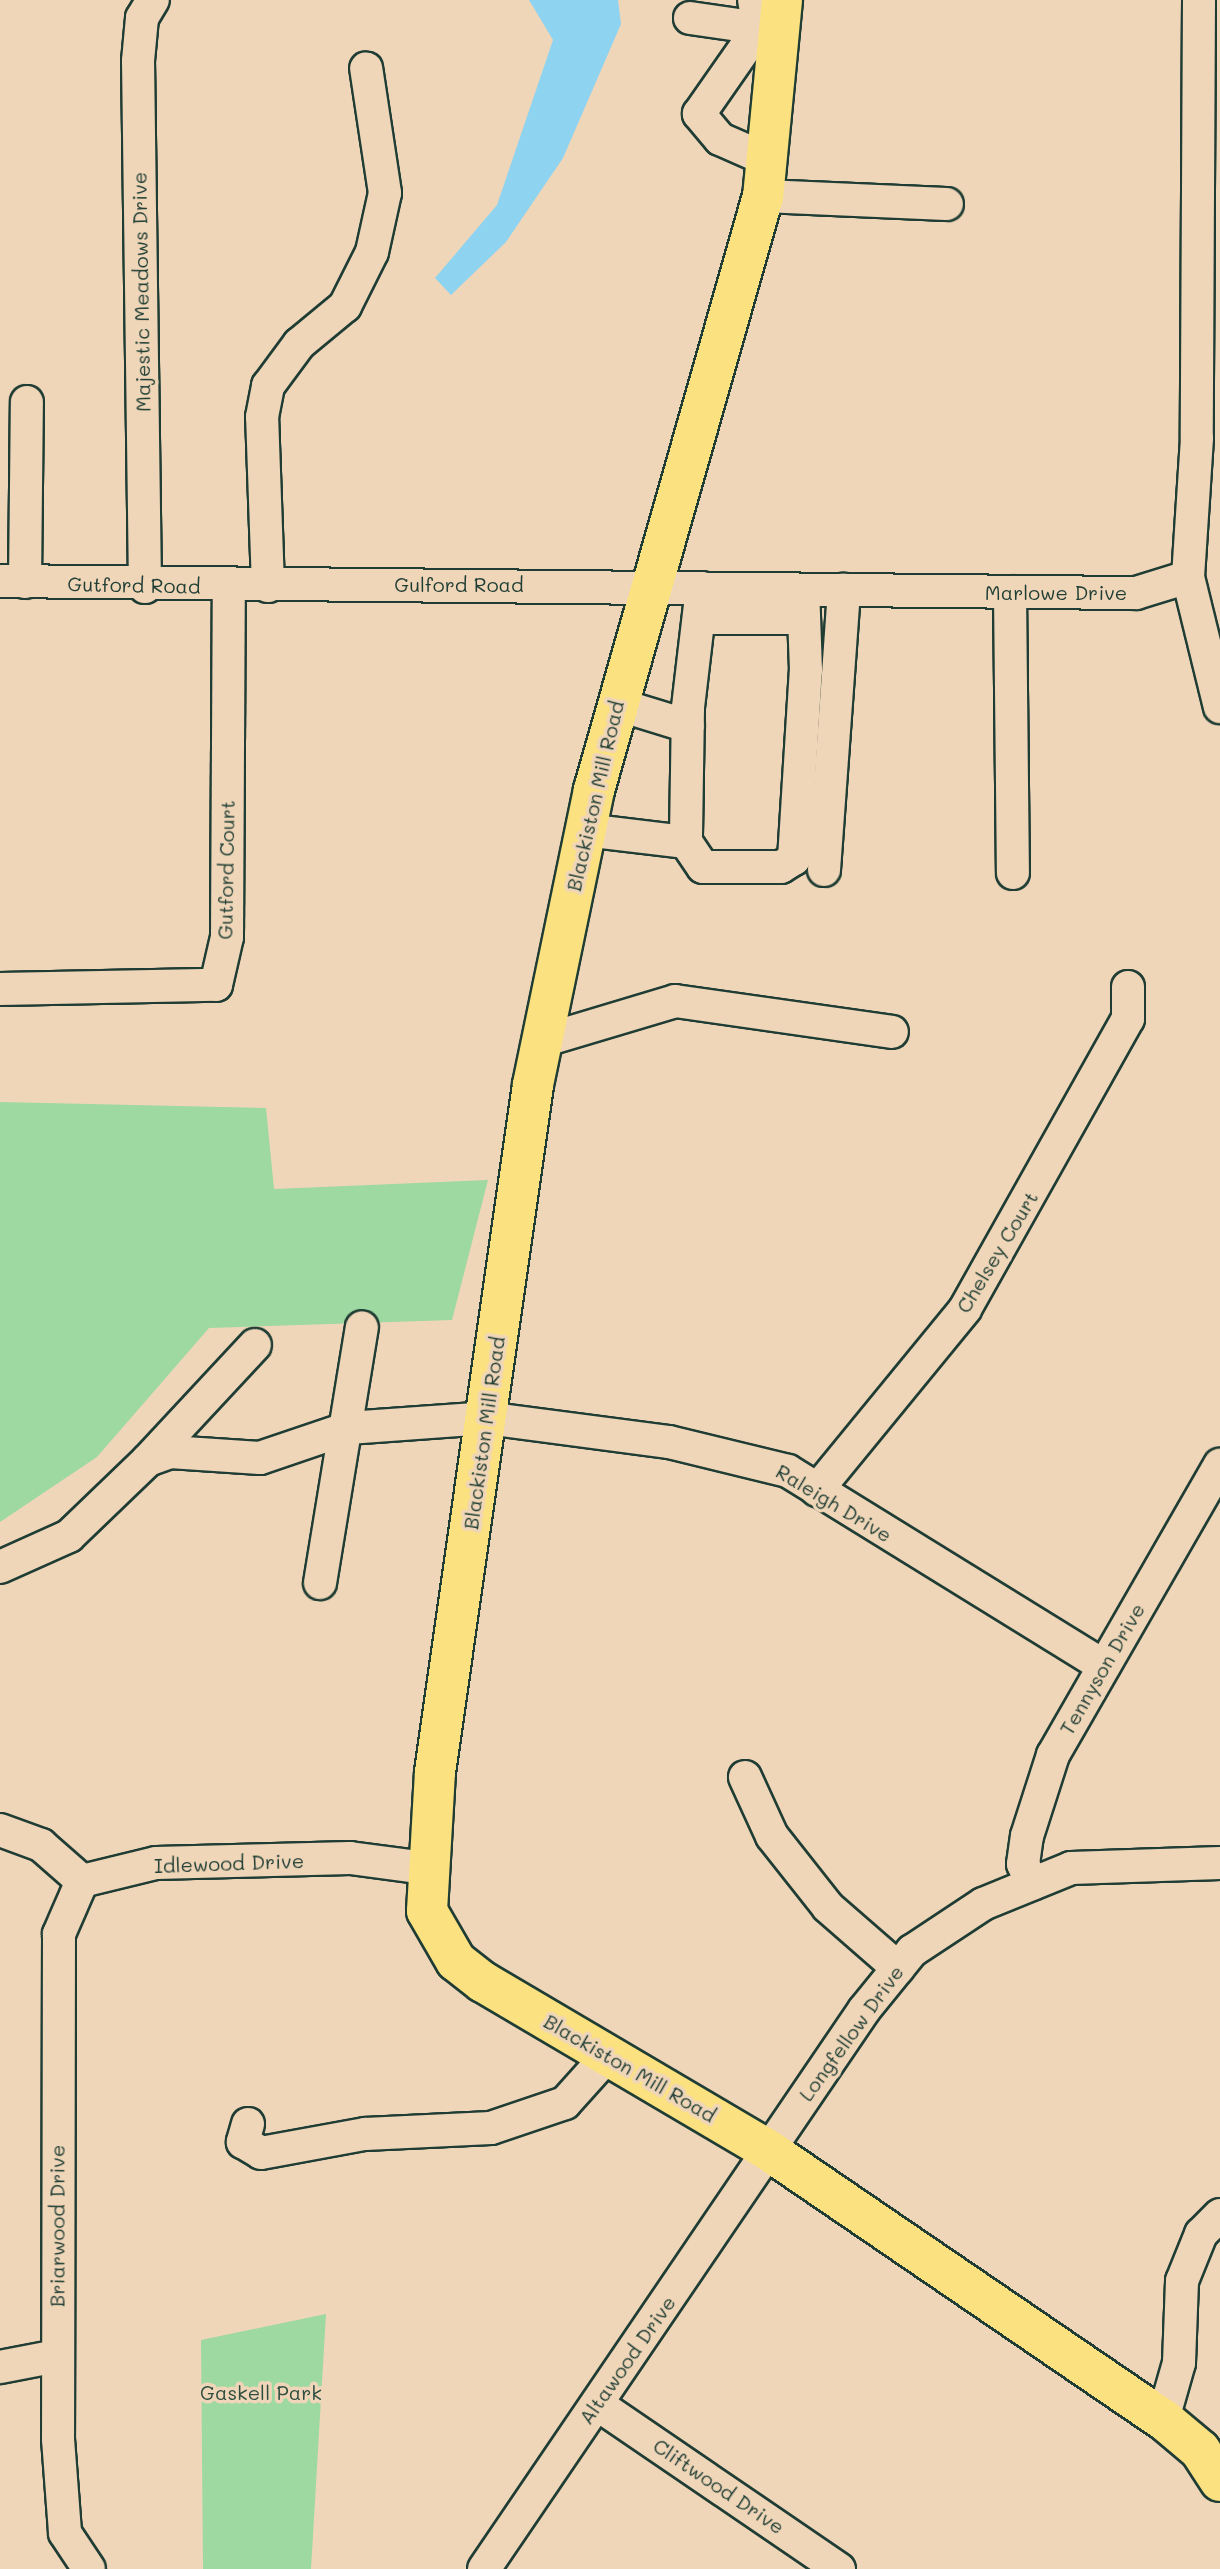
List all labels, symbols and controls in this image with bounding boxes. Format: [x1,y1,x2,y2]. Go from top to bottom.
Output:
street label: Majestic Meadows Drive [127,172,155,412]
street label: Gutford Road [67,572,201,598]
street label: Gulford Road [394,572,524,596]
street label: Marlowe Drive [985,580,1127,604]
street label: Blackiston Mill Road [561,699,629,893]
street label: Gutford Court [213,800,239,940]
street label: Chelsey Court [951,1187,1043,1317]
street label: Blackiston Mill Road [459,1335,509,1531]
street label: Raleigh Drive [772,1459,896,1547]
street label: Tennyson Drive [1055,1599,1149,1739]
street label: Idlewood Drive [154,1848,304,1878]
street label: Longfellow Drive [794,1960,908,2106]
street label: Blackiston Mill Road [540,2009,720,2127]
street label: Briarwood Drive [45,2145,69,2307]
street label: Altawood Drive [574,2291,680,2429]
park label: Gaskell Park [200,2380,322,2404]
street label: Cliftwood Drive [649,2433,789,2539]

